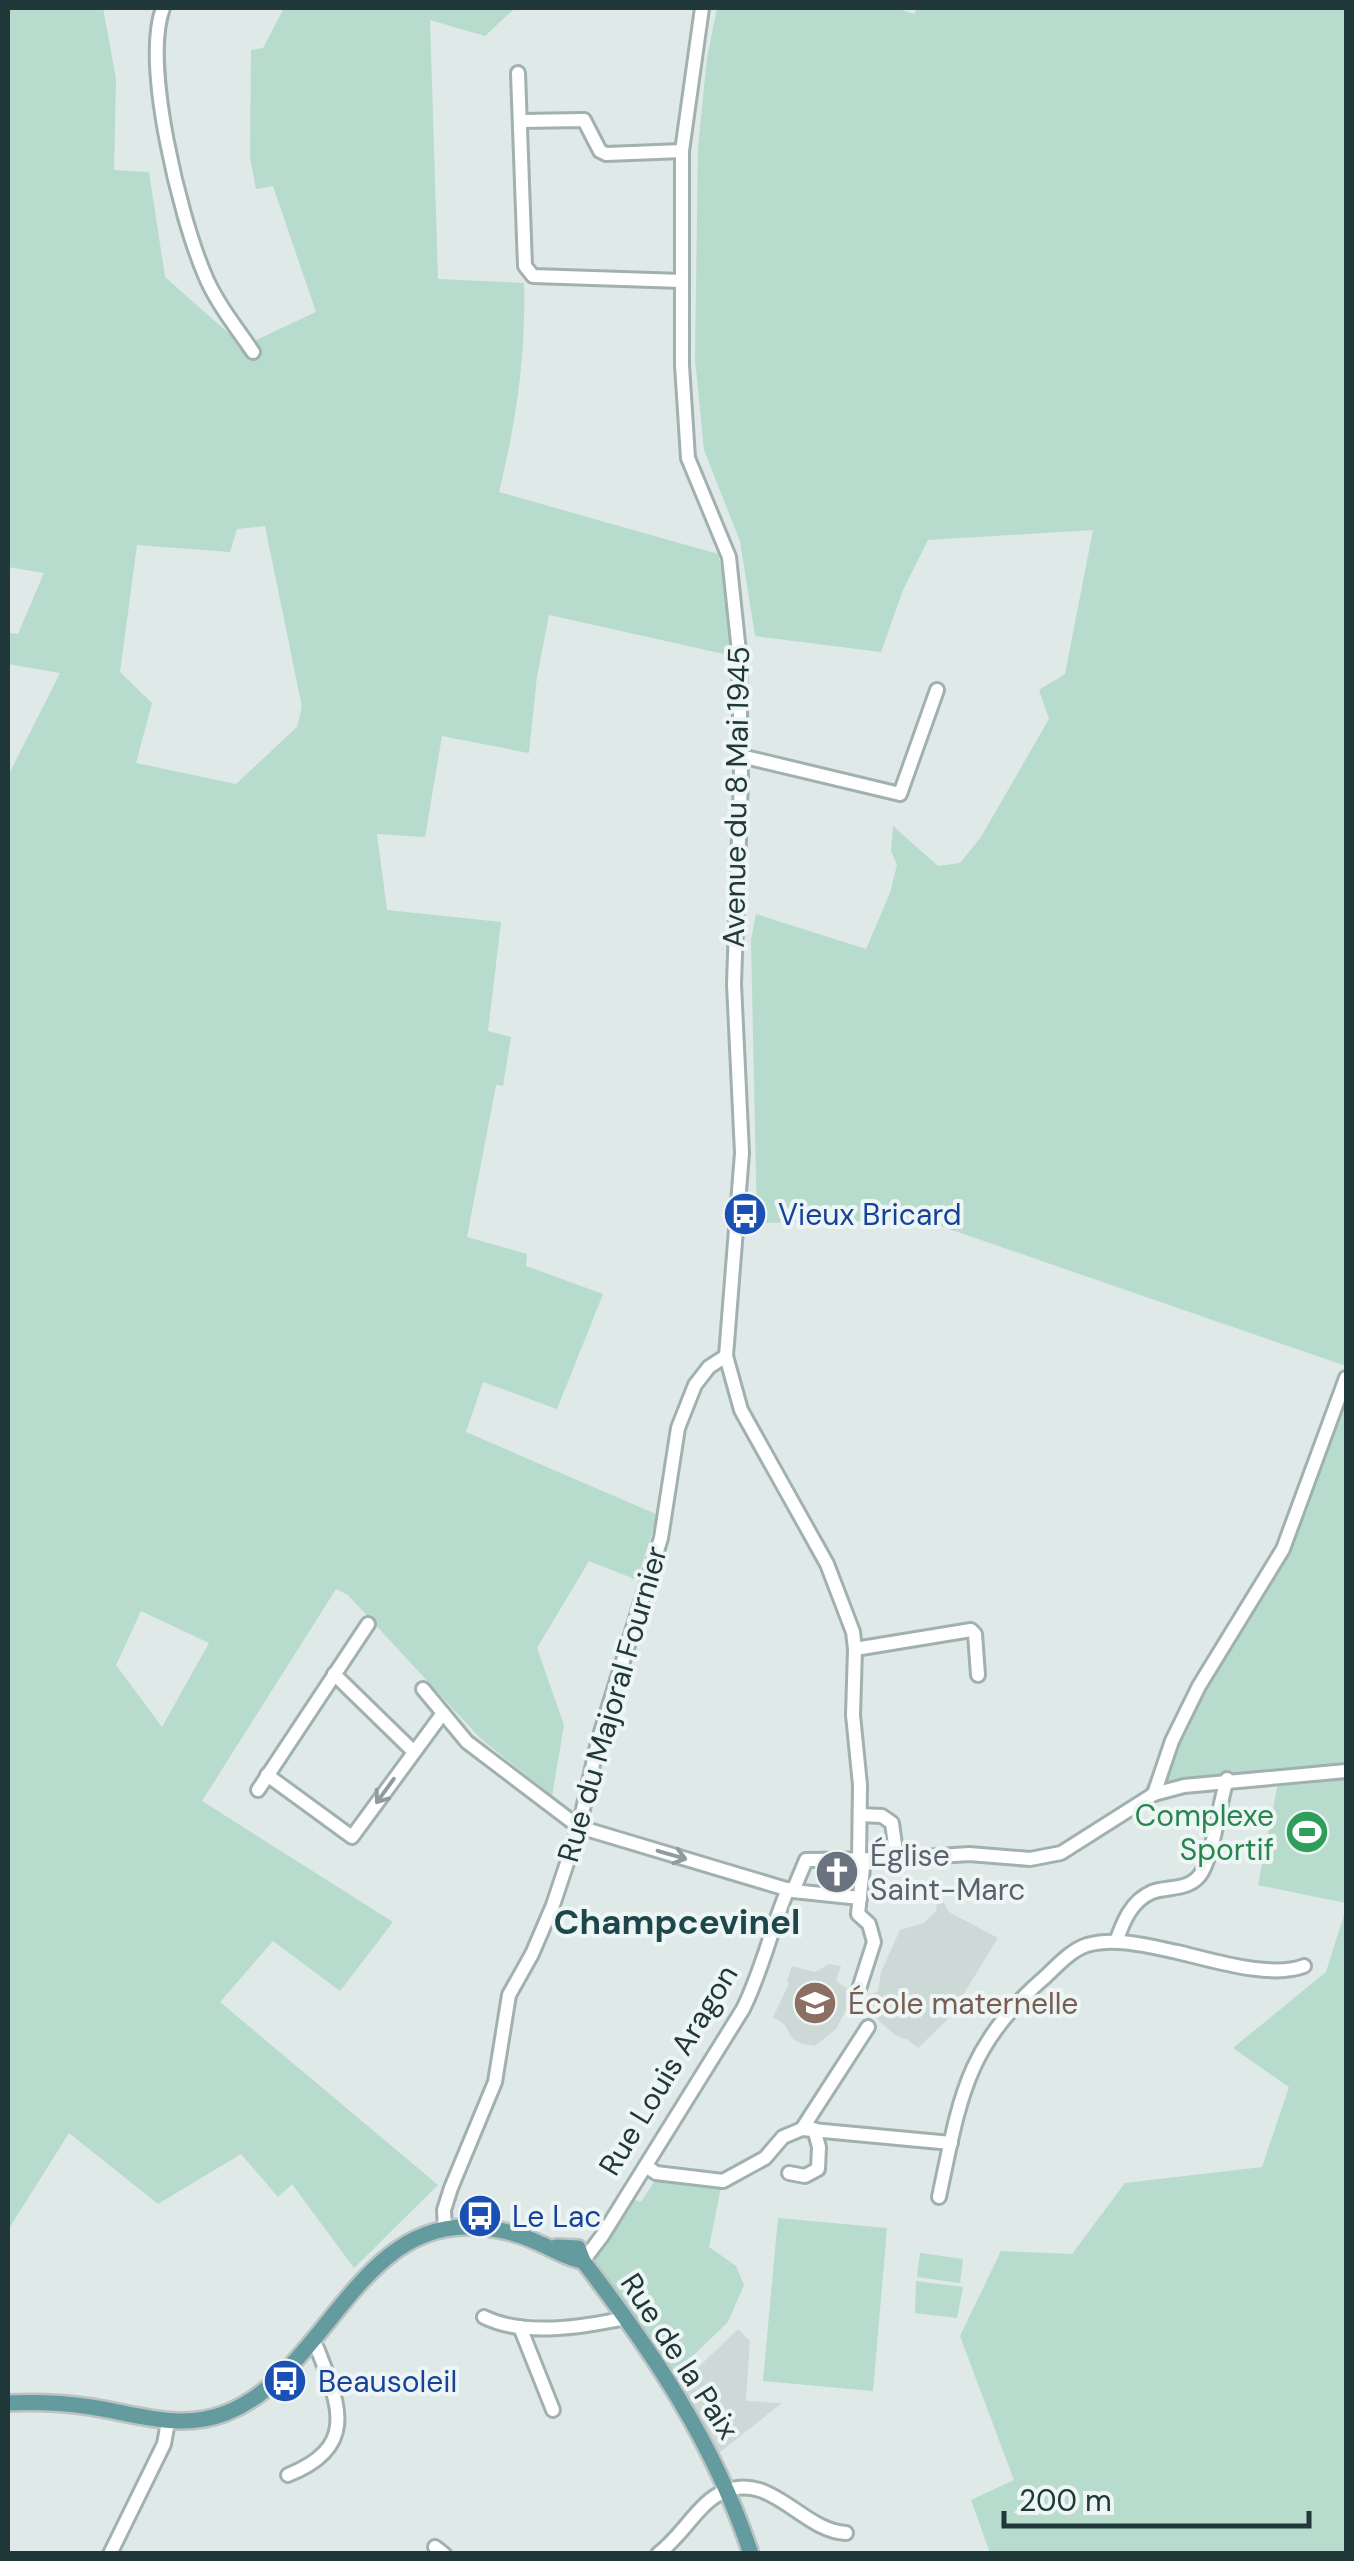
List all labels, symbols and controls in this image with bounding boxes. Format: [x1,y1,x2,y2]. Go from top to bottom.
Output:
street label: Avenue du 8 Mai 1945 [714,646,758,948]
bus stop icon: Vieux Bricard [722,1191,768,1237]
place label: Vieux Bricard [778,1195,962,1234]
street label: Rue du Majoral Fournier [548,1542,676,1866]
one-way arrow [375,1777,396,1805]
place label: Complexe Sportif [1135,1796,1274,1869]
sports icon: Complexe Sportif [1284,1809,1330,1855]
place label: Église Saint-Marc [870,1836,1025,1909]
one-way arrow [656,1847,688,1866]
church icon: Église Saint-Marc [814,1849,860,1895]
district label: Champcevinel [554,1899,800,1945]
street label: Rue Louis Aragon [590,1958,746,2182]
school or university icon: École maternelle [792,1980,838,2026]
place label: École maternelle [848,1984,1078,2023]
bus stop icon: Le Lac [457,2193,503,2239]
place label: Le Lac [512,2197,602,2236]
street label: Rue de la Paix [612,2266,748,2446]
bus stop icon: Beausoleil [262,2358,308,2404]
place label: Beausoleil [318,2362,457,2401]
scale bar [1004,2466,1309,2528]
text: 200 m [1019,2481,1112,2520]

